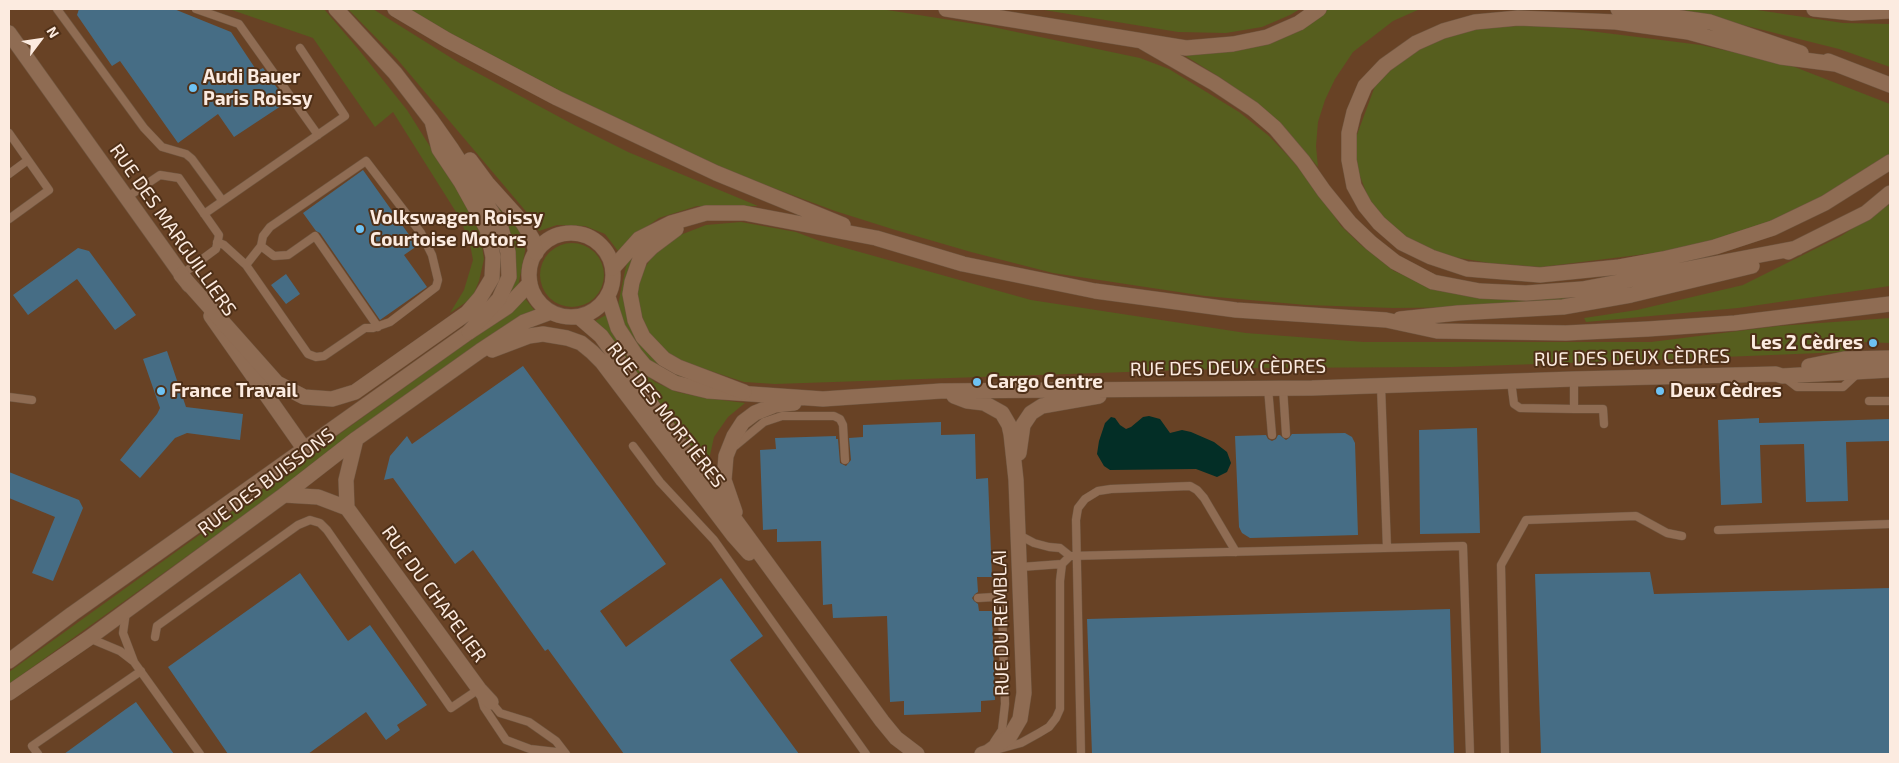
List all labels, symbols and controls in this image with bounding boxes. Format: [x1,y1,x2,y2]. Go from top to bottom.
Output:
north arrow [15,15,65,65]
text: N [43,23,63,41]
place label: Audi Bauer Paris Roissy [203,66,313,110]
marker: Audi Bauer Paris Roissy [187,82,199,94]
street label: RUE DES MARGUILLIERS [105,140,241,320]
place label: Volkswagen Roissy Courtoise Motors [370,207,543,251]
marker: Volkswagen Roissy Courtoise Motors [354,223,366,235]
place label: Les 2 Cèdres [1751,332,1863,354]
marker: Les 2 Cèdres [1867,337,1879,349]
street label: RUE DES MORTIÈRES [602,338,730,492]
street label: RUE DES DEUX CÈDRES [1534,345,1730,371]
street label: RUE DES DEUX CÈDRES [1130,355,1326,381]
place label: Cargo Centre [987,371,1103,393]
marker: Cargo Centre [971,376,983,388]
place label: France Travail [171,380,298,402]
place label: Deux Cèdres [1670,380,1782,402]
marker: France Travail [155,385,167,397]
marker: Deux Cèdres [1654,385,1666,397]
street label: RUE DES BUISSONS [193,423,339,541]
street label: RUE DU CHAPELIER [377,521,491,667]
street label: RUE DU REMBLAI [988,550,1014,696]

